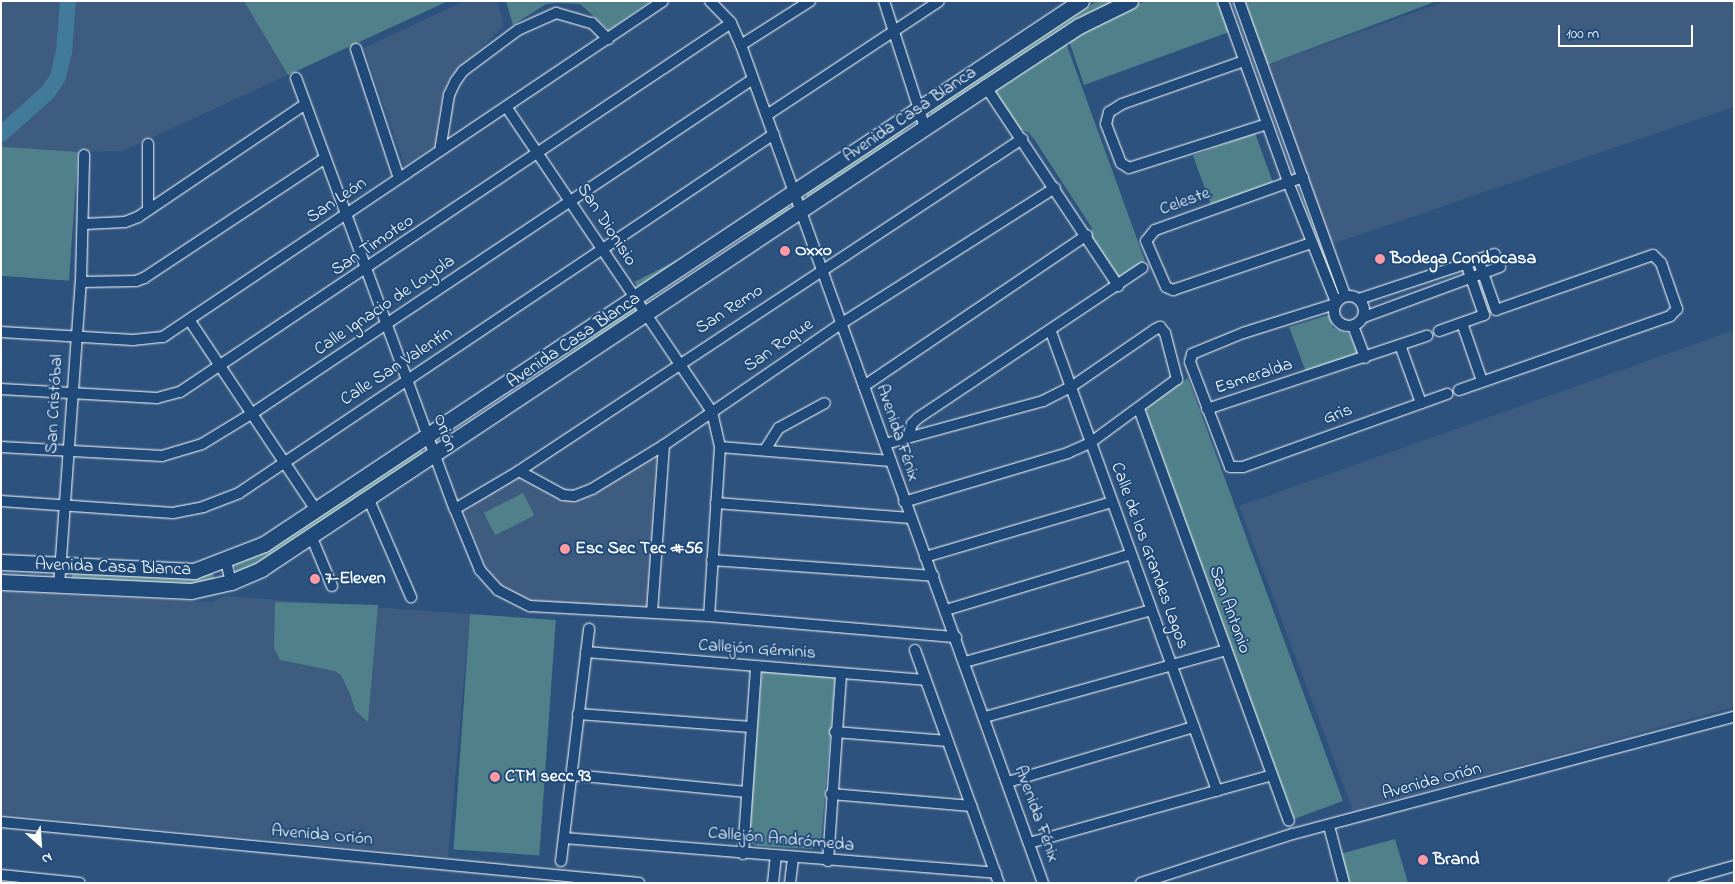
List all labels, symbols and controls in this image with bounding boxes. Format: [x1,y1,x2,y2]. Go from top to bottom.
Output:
scale bar [1560,15,1695,47]
text: 100 m [1566,23,1599,45]
street label: Avenida Casa Blanca [839,62,981,168]
street label: San León [303,173,371,229]
street label: San Dionisio [571,180,641,270]
street label: Celeste [1157,183,1213,221]
street label: San Timoteo [328,210,418,282]
place label: Oxxo [795,240,832,262]
marker: Oxxo [779,245,791,257]
place label: Bodega Condocasa [1390,248,1536,270]
street label: Calle Ignacio de Loyola [311,251,459,361]
marker: Bodega Condocasa [1374,253,1386,265]
street label: San Remo [692,280,768,340]
street label: Avenida Casa Blanca [503,288,645,394]
street label: San Roque [740,314,818,378]
street label: Calle San Valentín [337,323,457,411]
street label: San Cristóbal [42,354,68,454]
street label: Esmeralda [1212,354,1296,400]
street label: Avenida Fénix [870,382,924,484]
street label: Gris [1321,400,1355,430]
street label: Orión [427,411,461,455]
street label: Calle de los Grandes Lagos [1105,460,1193,652]
place label: Esc Sec Tec #56 [575,538,703,560]
marker: Esc Sec Tec #56 [559,543,571,555]
street label: Avenida Casa Blanca [34,554,192,582]
street label: San Antonio [1203,563,1255,657]
place label: 7-Eleven [325,568,386,590]
marker: 7-Eleven [309,573,321,585]
street label: Callejón Géminis [697,635,817,665]
street label: Avenida Orión [1380,758,1484,806]
street label: Avenida Fénix [1009,763,1063,865]
place label: CTM secc 93 [505,766,591,788]
marker: CTM secc 93 [489,771,501,783]
north arrow [15,819,65,869]
street label: Avenida Orión [270,821,374,851]
street label: Callejón Andrómeda [707,823,855,857]
text: N [38,846,56,869]
place label: Brand [1433,849,1479,871]
marker: Brand [1417,854,1429,866]

